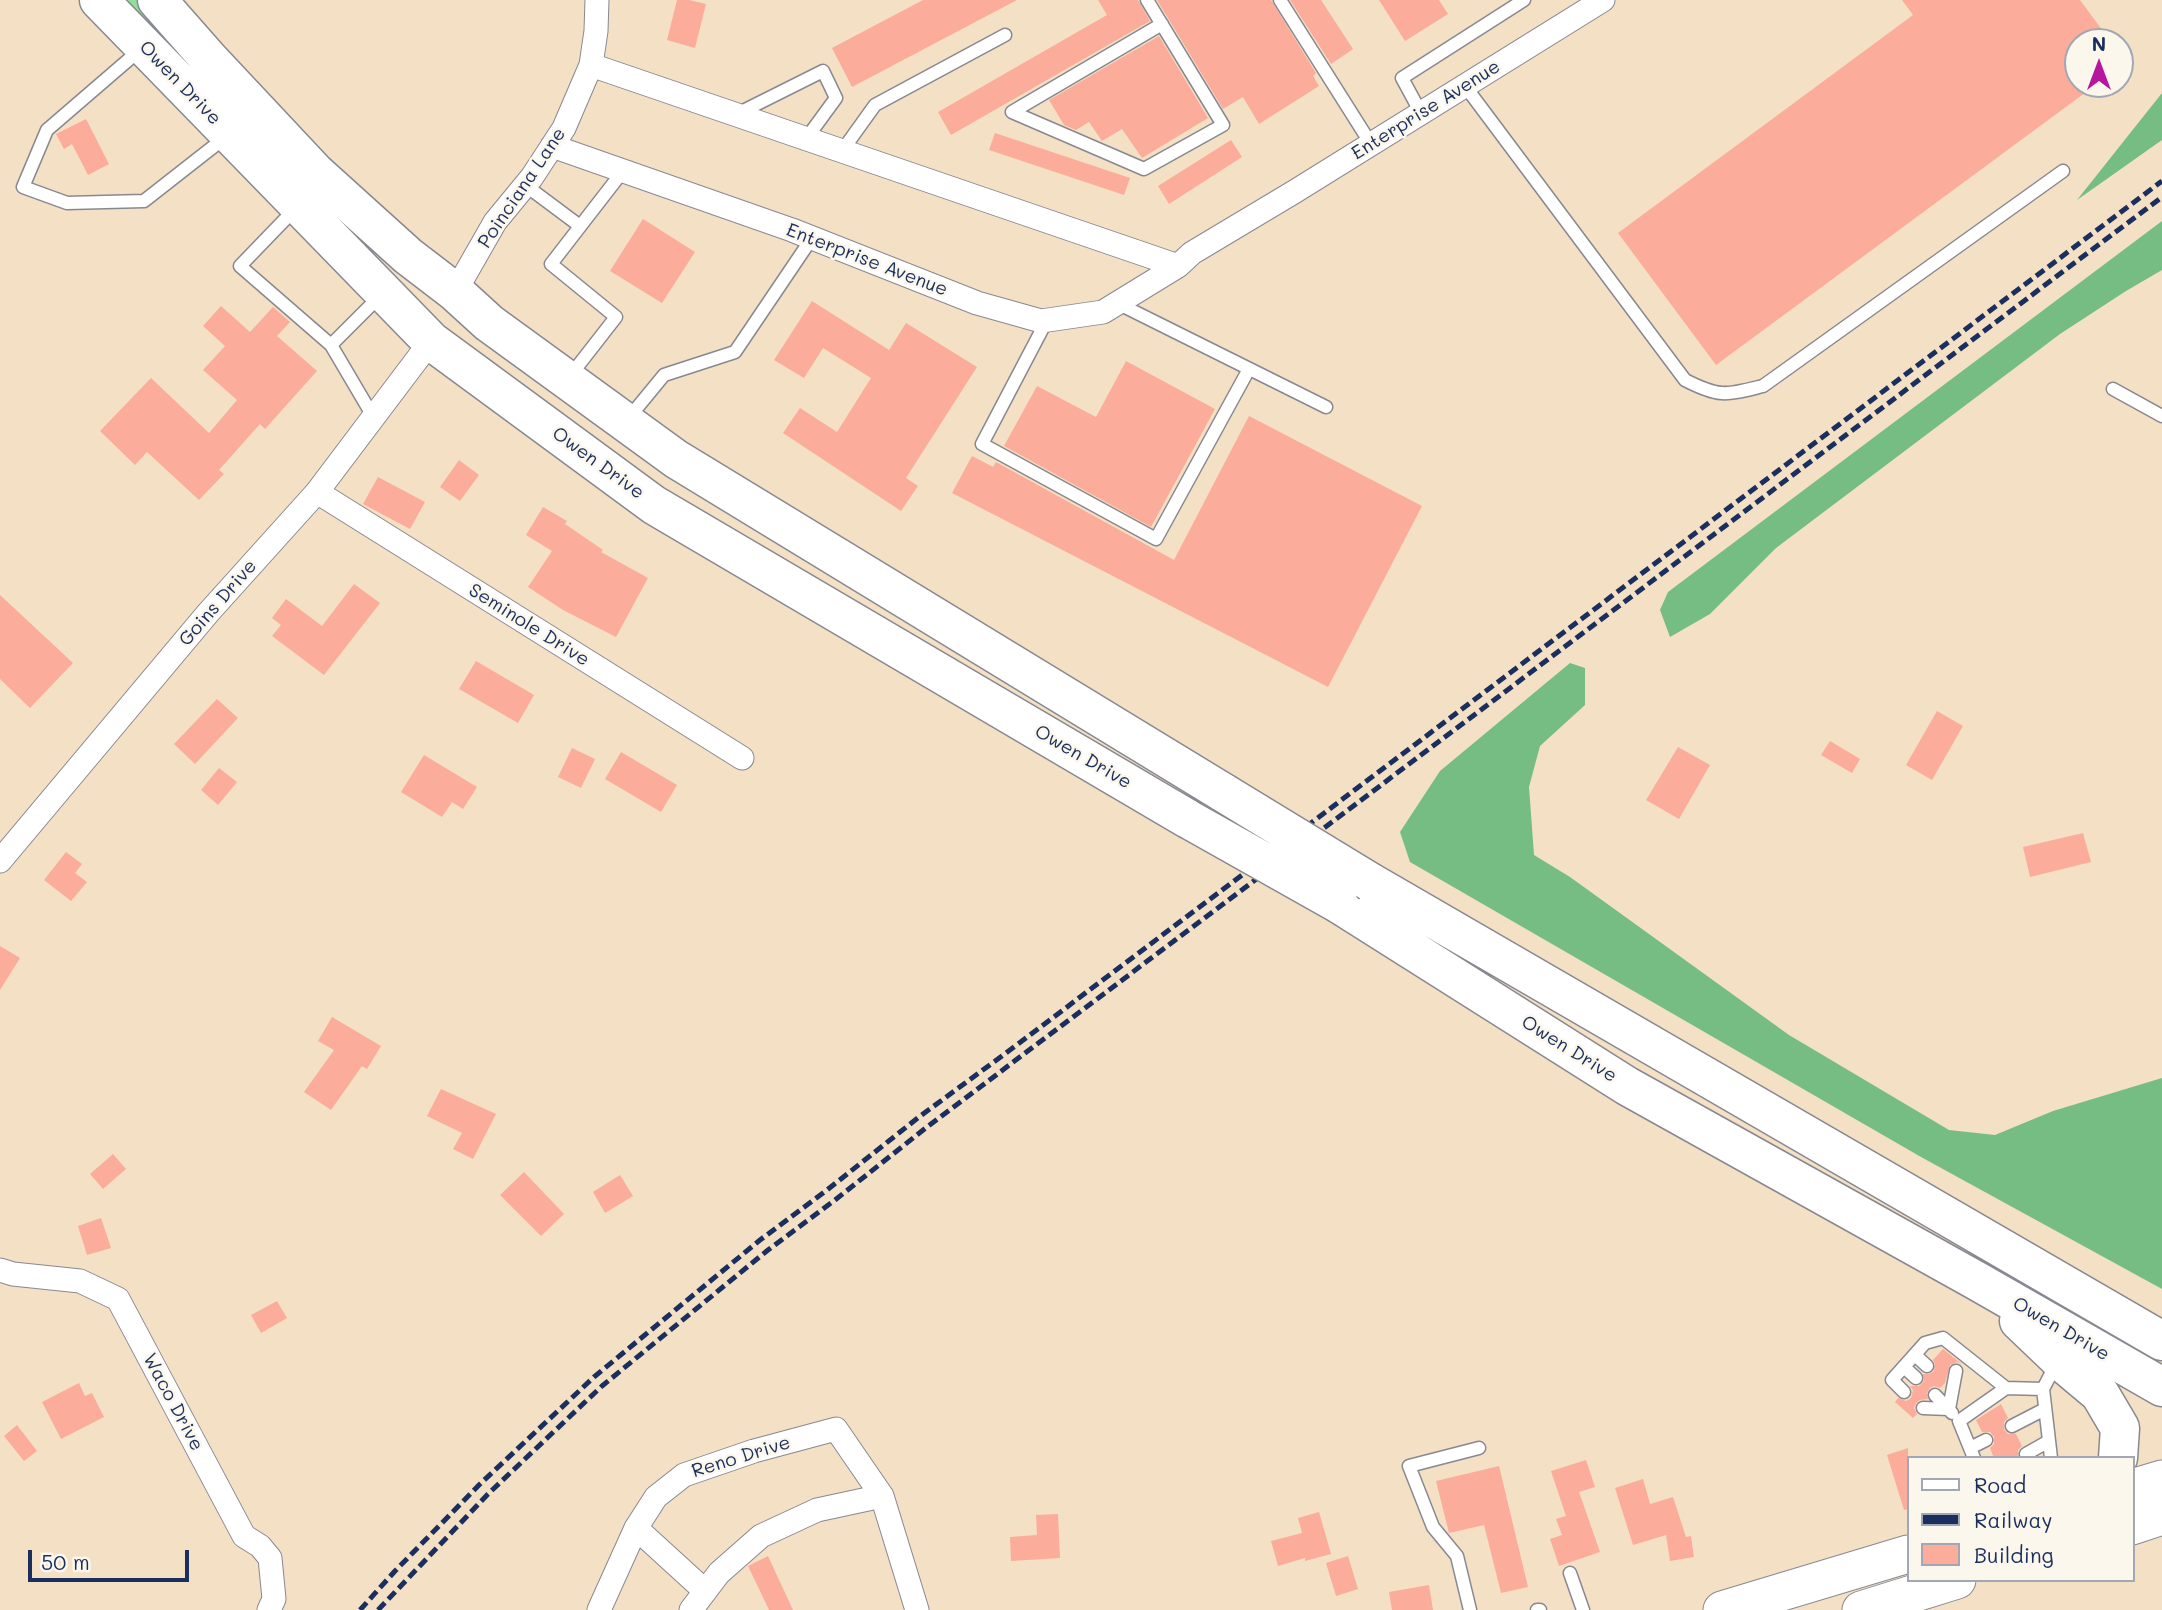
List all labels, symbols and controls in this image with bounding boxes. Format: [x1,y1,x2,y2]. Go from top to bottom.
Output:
north arrow [2064,28,2134,98]
text: N [2092,31,2106,56]
street label: Owen Drive [134,36,226,130]
street label: Enterprise Avenue [1347,55,1505,165]
street label: Poinciana Lane [473,123,571,253]
street label: Enterprise Avenue [783,219,951,301]
street label: Owen Drive [547,422,649,504]
street label: Goins Drive [174,555,262,651]
street label: Seminole Drive [464,579,594,671]
street label: Owen Drive [1030,720,1136,794]
street label: Owen Drive [1517,1011,1621,1087]
street label: Owen Drive [2008,1292,2114,1366]
street label: Waco Drive [138,1349,208,1455]
street label: Reno Drive [689,1431,793,1483]
legend [1906,1456,2134,1582]
text: Road [1974,1471,2026,1498]
text: Railway [1974,1506,2053,1533]
scale bar [32,1536,192,1580]
text: Building [1974,1541,2054,1568]
text: 50 m [41,1548,90,1575]

